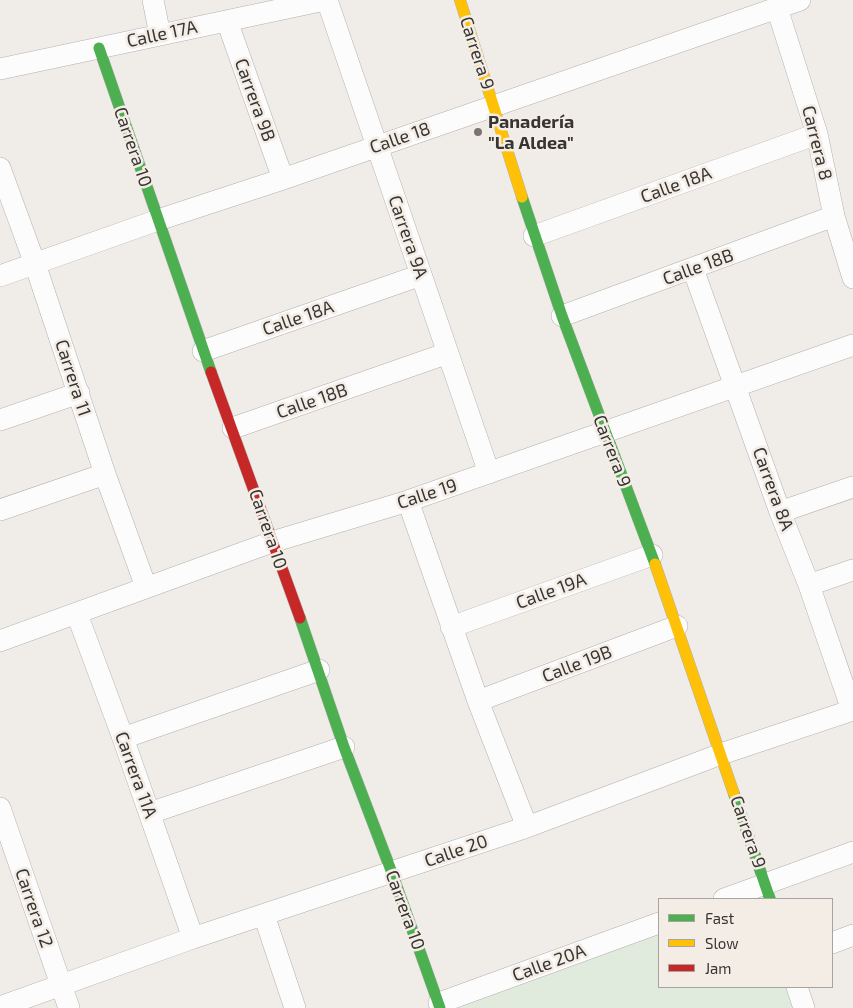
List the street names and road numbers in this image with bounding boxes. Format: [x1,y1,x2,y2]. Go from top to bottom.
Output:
street label: Carrera 9 [455,14,499,92]
street label: Calle 17A [125,16,199,52]
street label: Carrera 9B [230,56,280,144]
street label: Carrera 8 [797,103,837,183]
street label: Carrera 10 [109,104,157,190]
street label: Calle 18 [367,118,433,158]
street label: Calle 18A [638,162,714,208]
street label: Carrera 9A [384,193,432,281]
street label: Calle 18B [660,244,736,290]
street label: Calle 18A [260,296,336,340]
street label: Carrera 11 [50,337,96,419]
street label: Calle 18B [274,379,350,423]
street label: Carrera 9 [588,412,636,490]
street label: Carrera 8A [748,444,798,534]
street label: Calle 19 [394,474,460,514]
street label: Carrera 10 [244,486,292,572]
street label: Calle 19A [513,568,589,614]
street label: Calle 19B [539,641,615,687]
street label: Carrera 11A [110,729,162,821]
street label: Carrera 9 [726,793,770,871]
street label: Calle 20 [422,830,490,872]
street label: Carrera 12 [10,866,58,950]
street label: Carrera 10 [381,867,429,953]
street label: Calle 20A [509,940,589,986]

